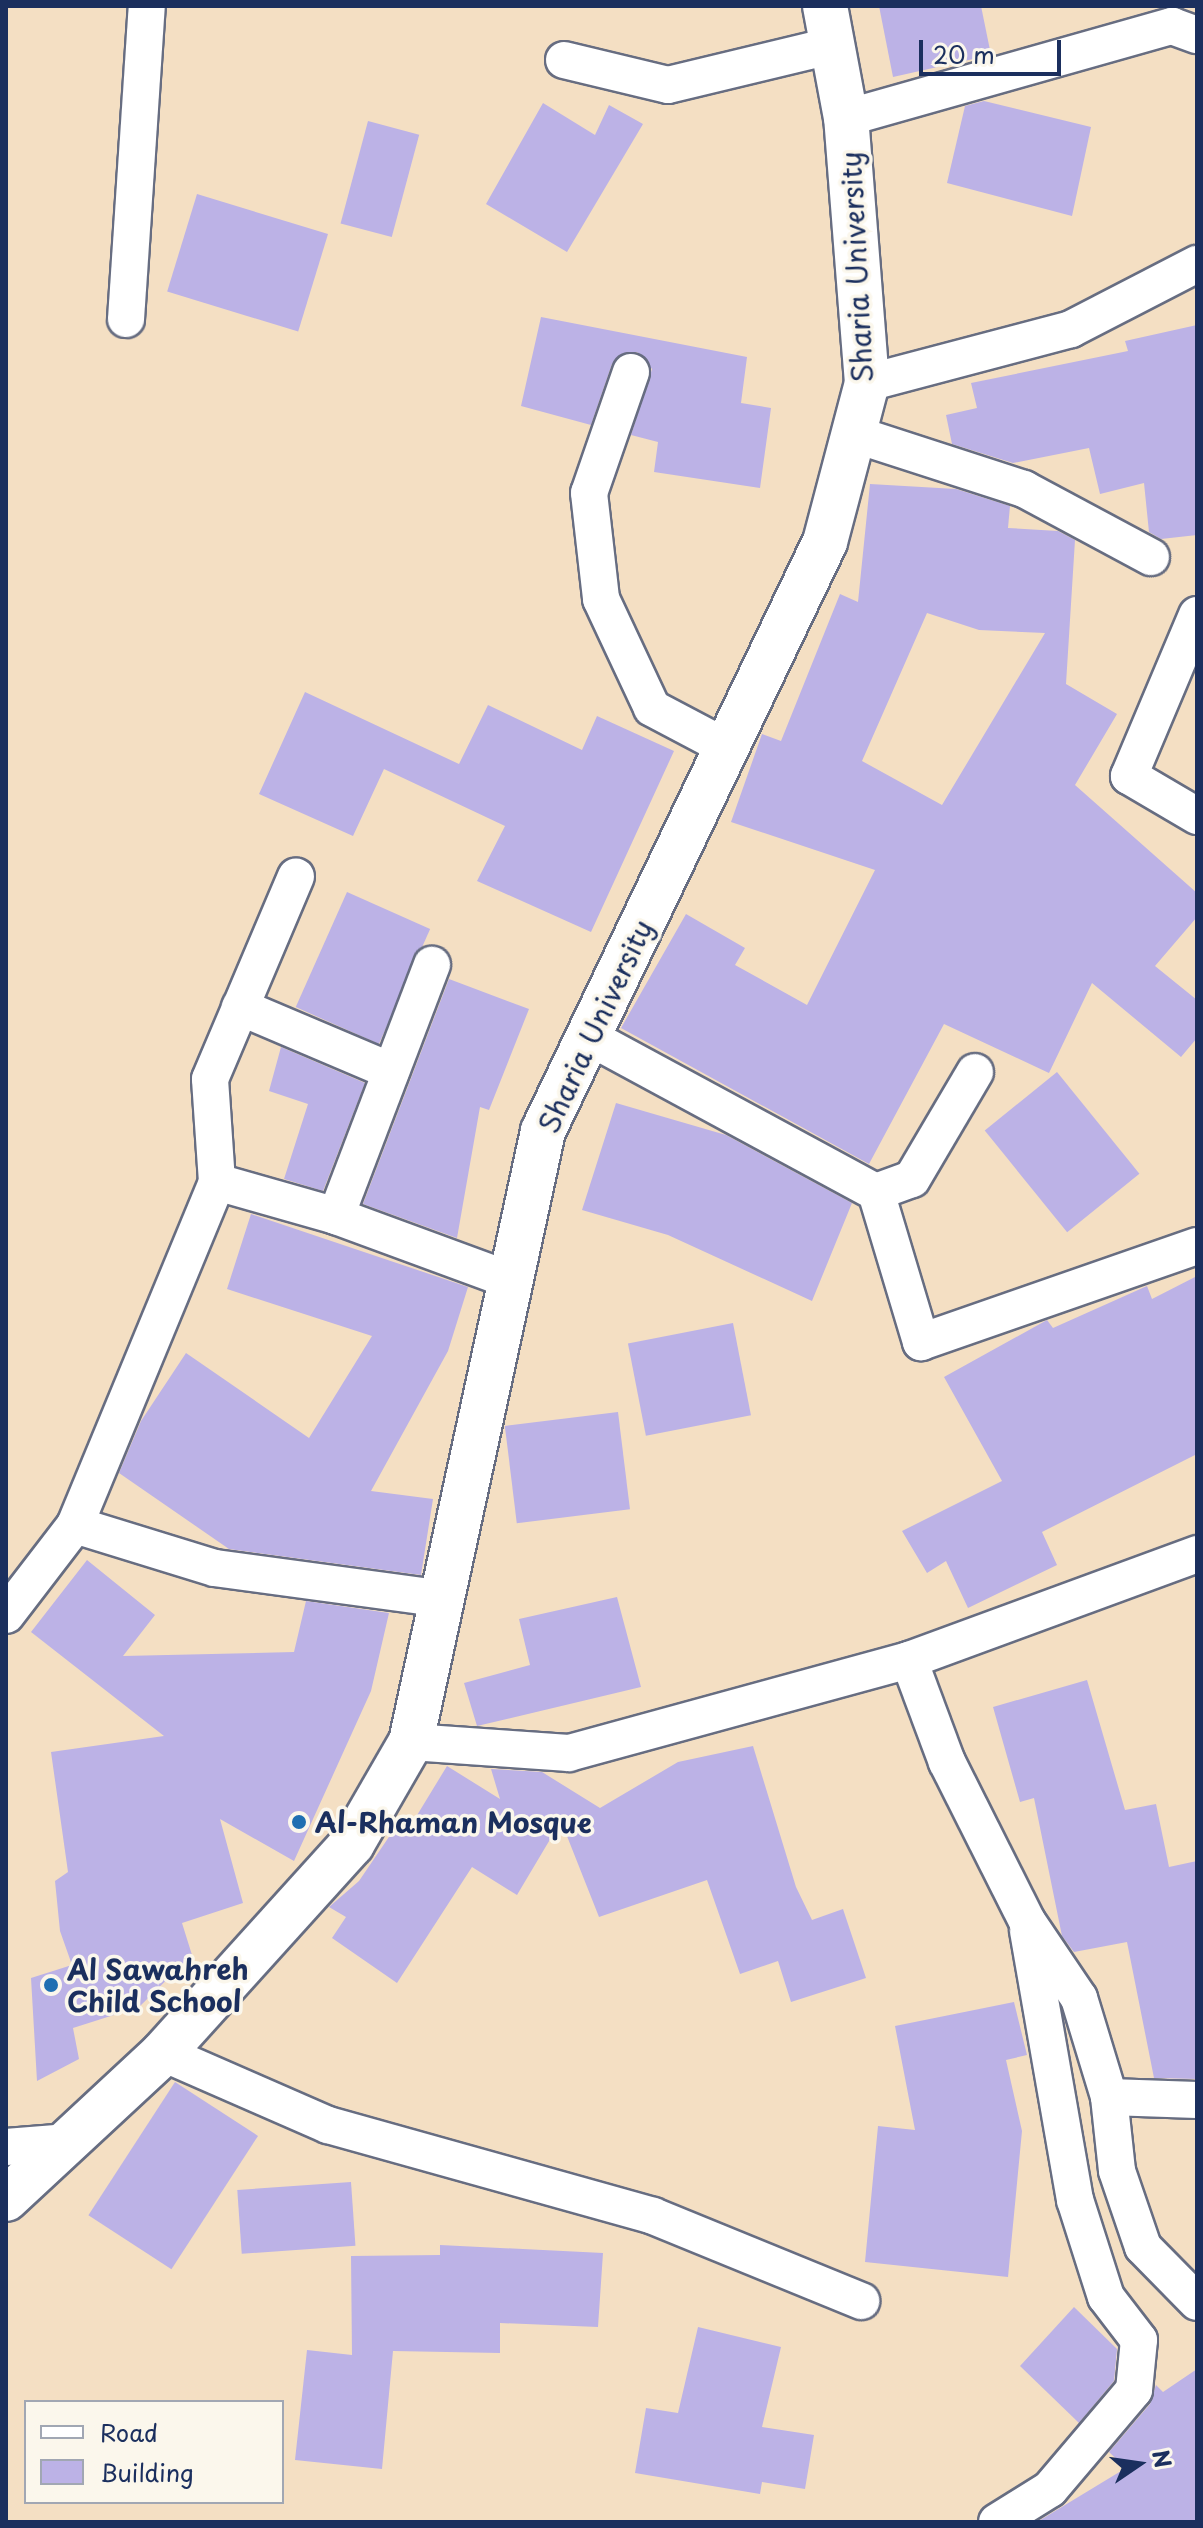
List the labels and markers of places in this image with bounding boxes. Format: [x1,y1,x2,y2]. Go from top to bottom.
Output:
place label: Al-Rhaman Mosque [315,1805,592,1839]
marker: Al-Rhaman Mosque [290,1813,308,1831]
place label: Al Sawahreh Child School [67,1952,250,2018]
marker: Al Sawahreh Child School [42,1976,60,1994]

